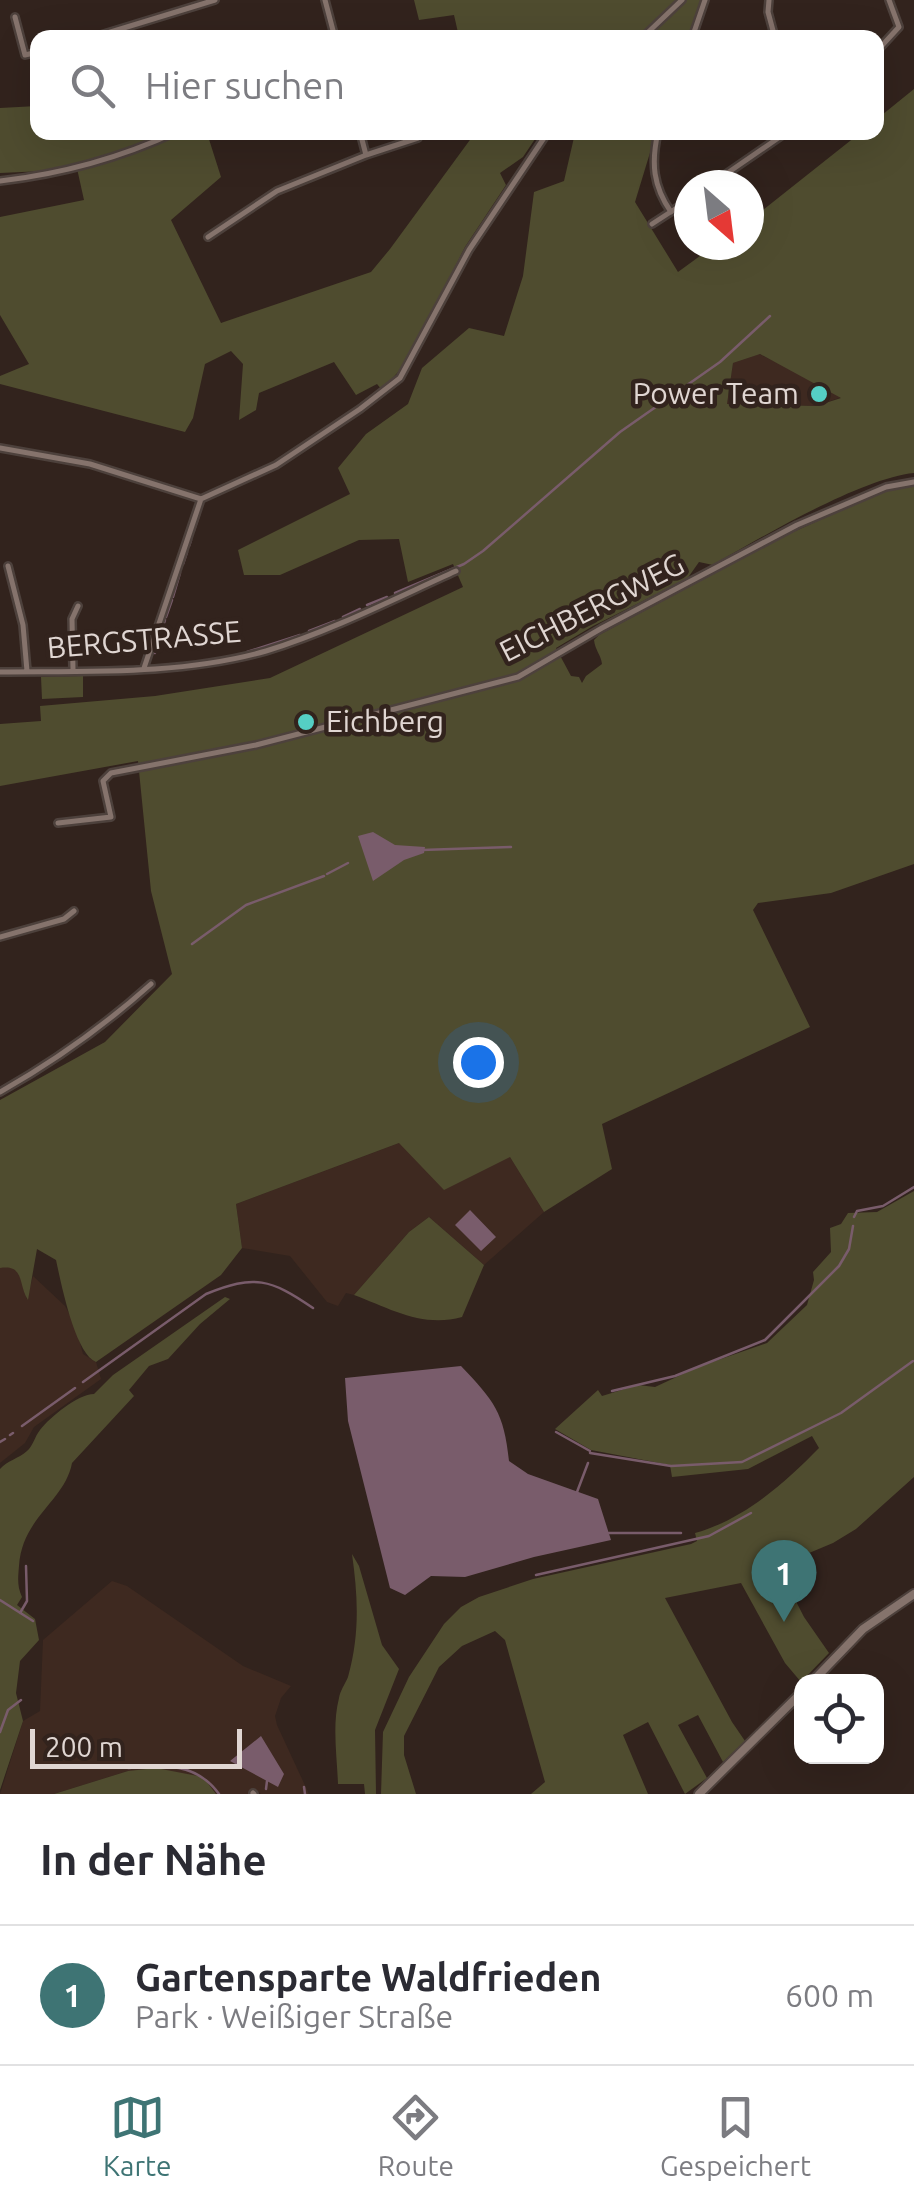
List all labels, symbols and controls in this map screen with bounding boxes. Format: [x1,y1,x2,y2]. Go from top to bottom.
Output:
search box [30,30,884,140]
icon: search [65,58,120,113]
text: Hier suchen [145,64,345,106]
north arrow [674,170,764,260]
place label: Power Team [633,376,799,410]
marker: Power Team [808,383,830,405]
street label: EICHBERGWEG [494,546,689,668]
street label: BERGSTRASSE [46,614,242,664]
place label: Eichberg [326,704,444,738]
marker: Eichberg [295,711,317,733]
your location [453,1037,504,1088]
pin: 1 [752,1540,816,1622]
map controls [794,1674,884,1764]
button: locate [794,1674,884,1764]
scale bar [30,1724,242,1768]
text: 200 m [45,1731,123,1762]
text: In der Nähe [40,1836,267,1883]
text: Gartensparte Waldfrieden [135,1956,601,1998]
text: 1 [63,1977,82,2013]
text: 600 m [785,1977,874,2013]
text: Park · Weißiger Straße [135,1998,453,2034]
tab: Karte [103,2090,172,2181]
tab: Route [378,2090,454,2181]
tab: Gespeichert [660,2090,811,2181]

